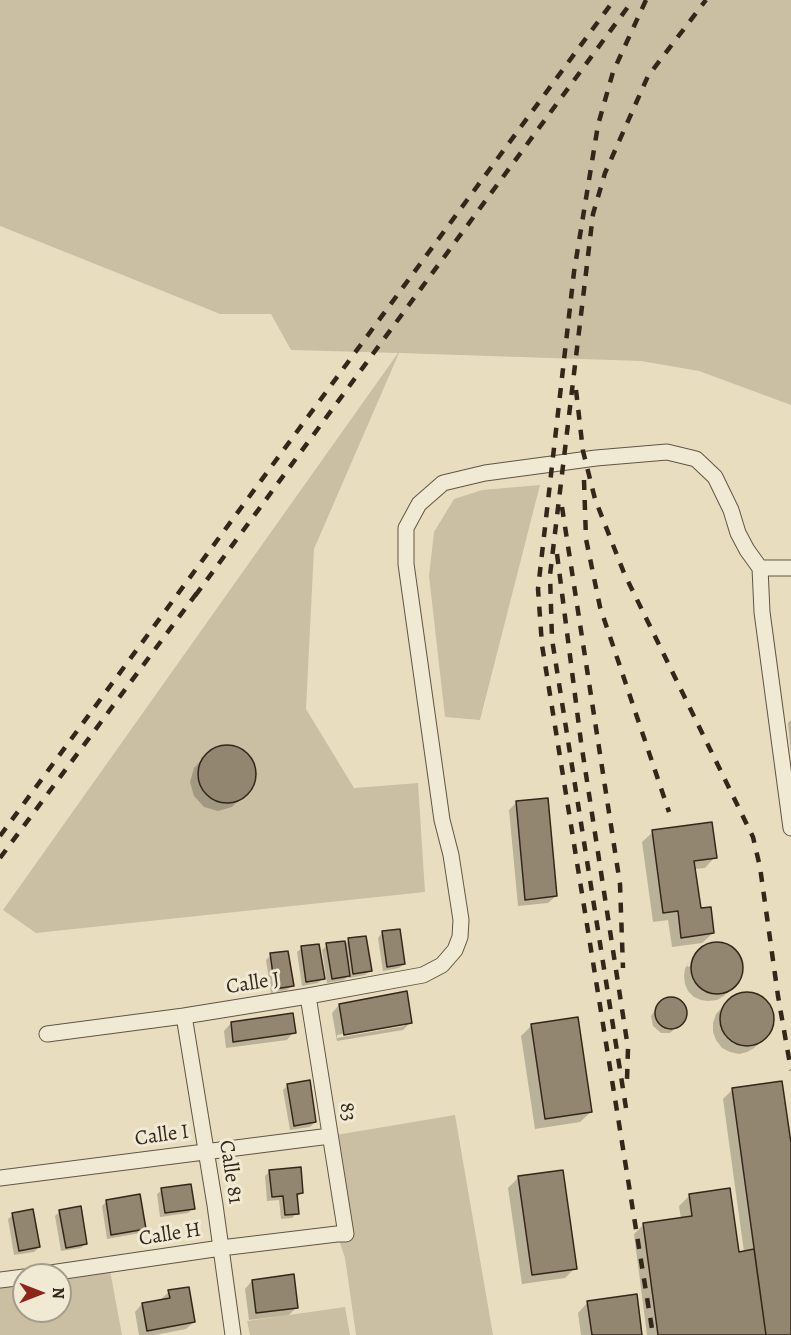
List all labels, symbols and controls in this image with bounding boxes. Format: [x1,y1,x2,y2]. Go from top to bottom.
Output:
street label: Calle J [225,967,281,1001]
street label: 83 [333,1101,361,1123]
street label: Calle I [133,1120,191,1152]
street label: Calle 81 [213,1138,247,1206]
street label: Calle H [137,1218,203,1252]
north arrow [12,1263,72,1323]
text: N [47,1287,69,1299]

